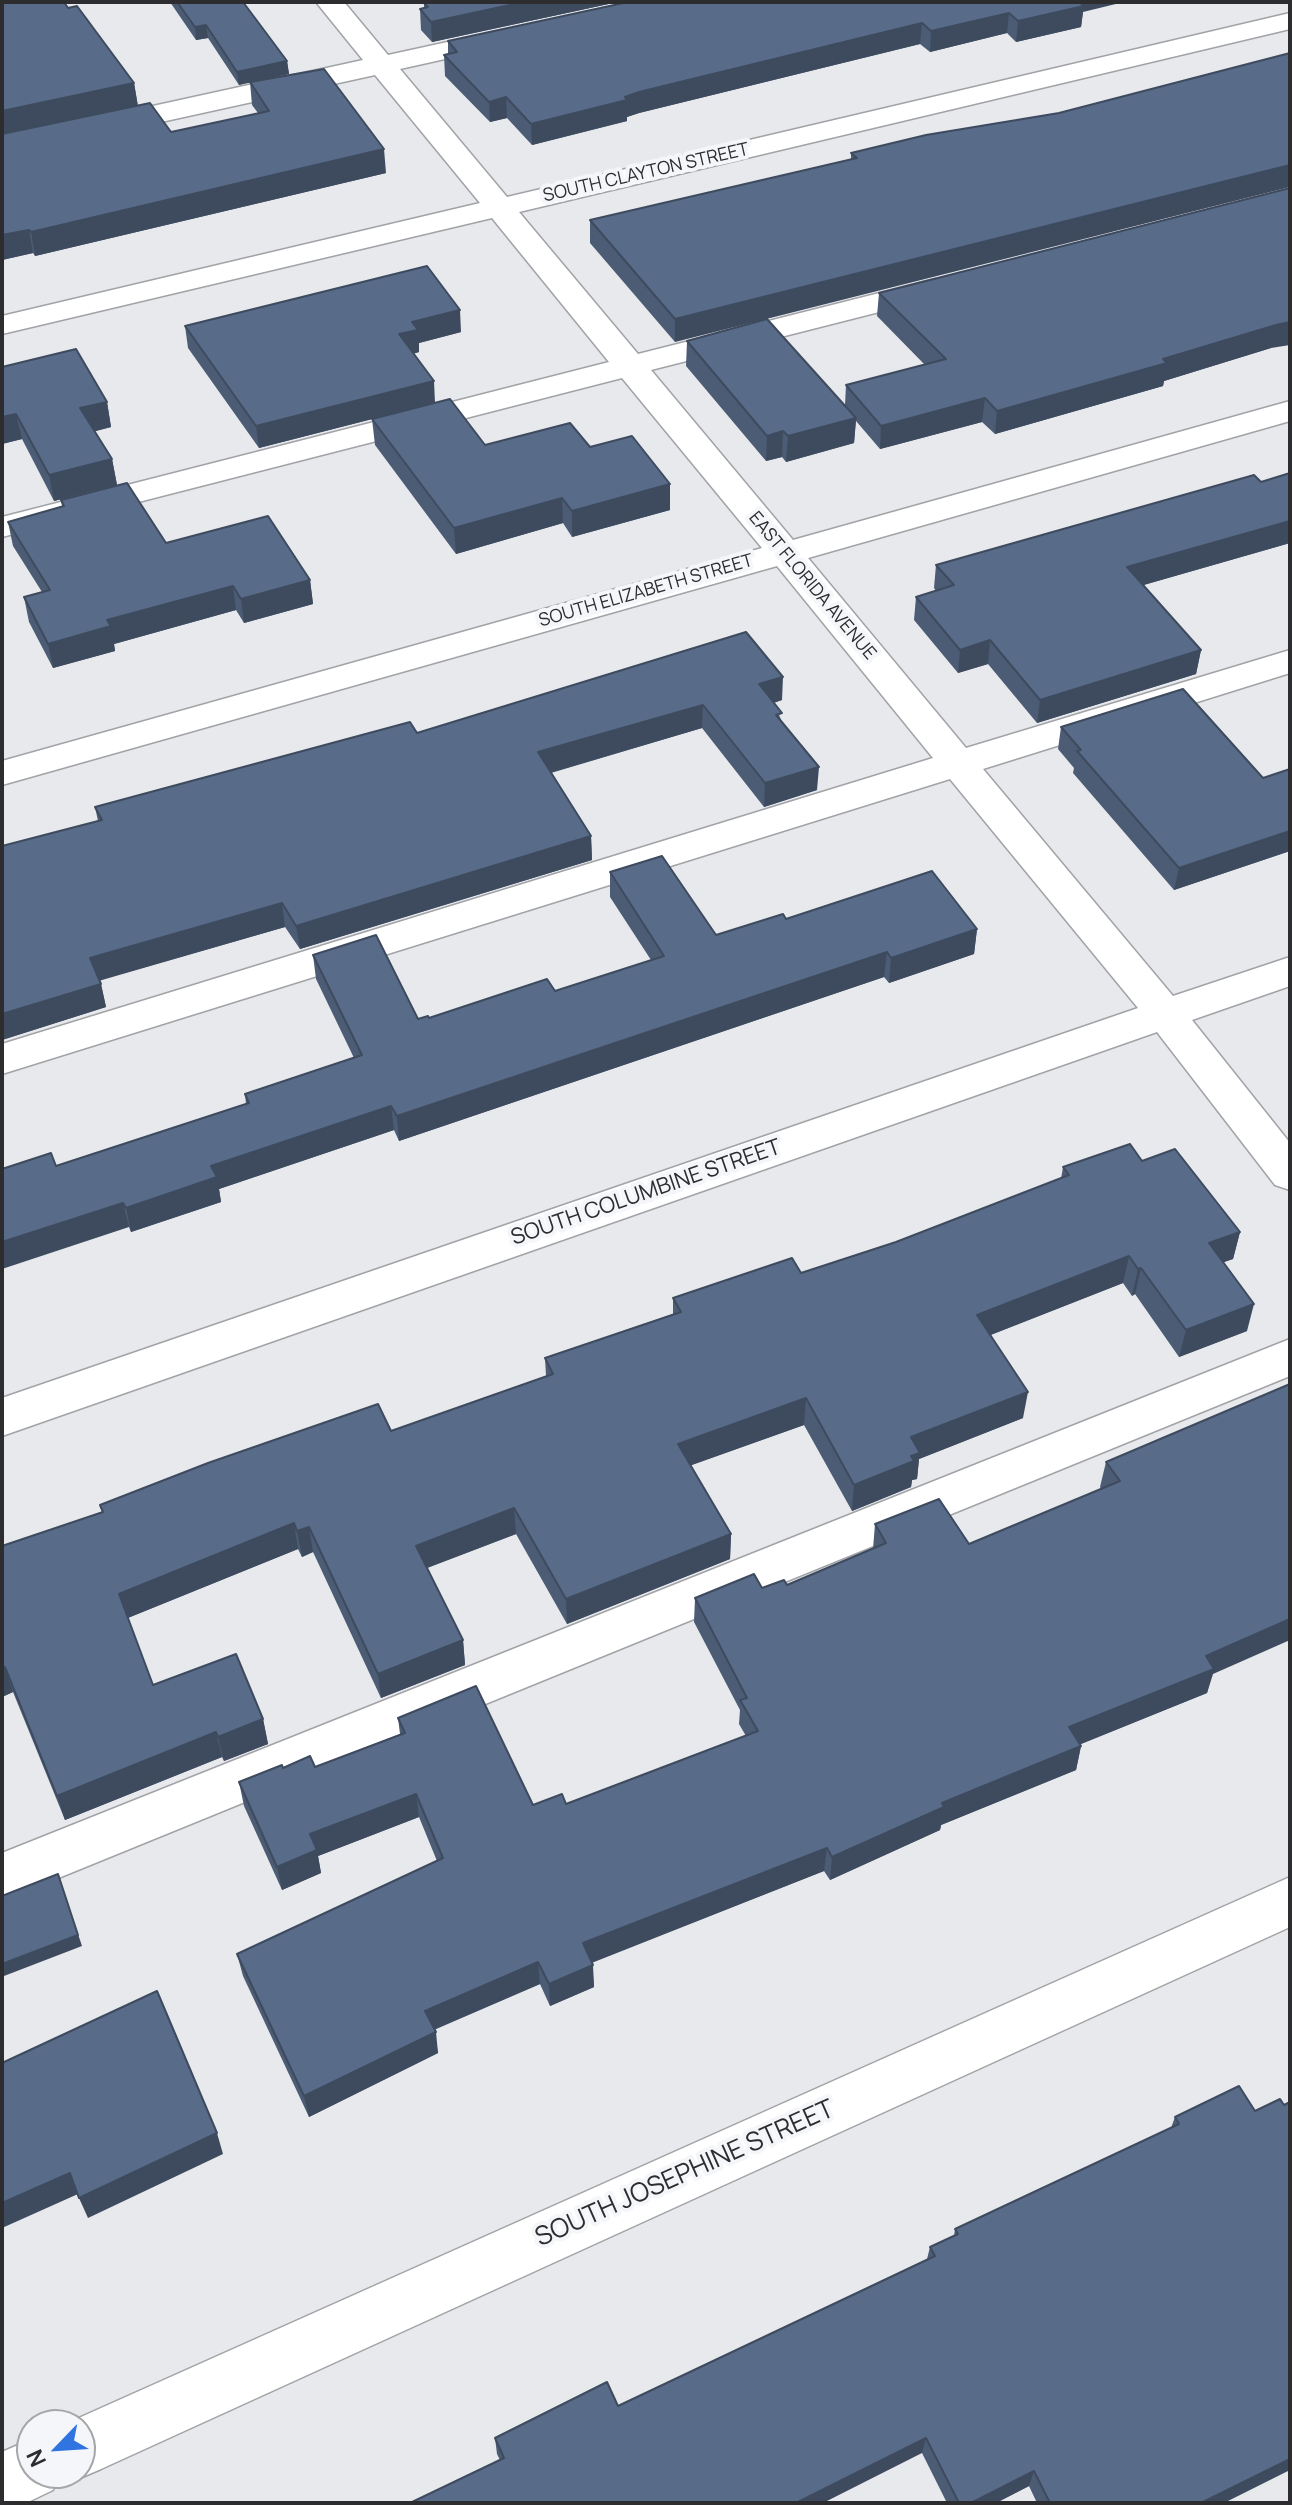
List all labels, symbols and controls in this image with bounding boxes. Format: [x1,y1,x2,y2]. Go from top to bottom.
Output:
street label: SOUTH CLAYTON STREET [541,139,751,207]
street label: EAST FLORIDA AVENUE [744,508,880,664]
street label: SOUTH ELIZABETH STREET [536,550,756,632]
street label: SOUTH COLUMBINE STREET [508,1134,784,1252]
street label: SOUTH JOSEPHINE STREET [531,2094,839,2254]
north arrow [16,2409,96,2489]
text: N [19,2445,53,2472]

